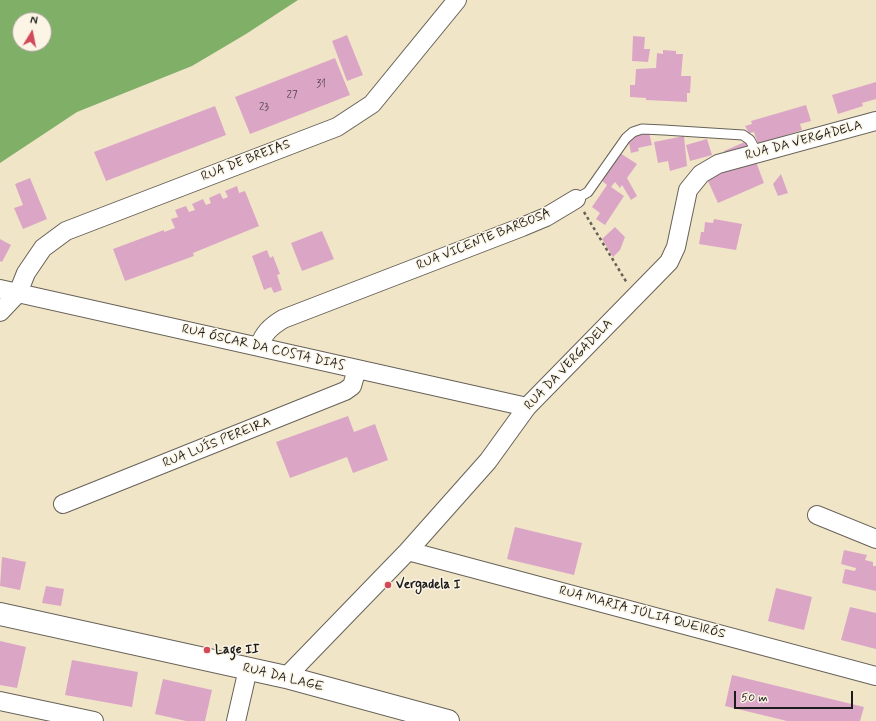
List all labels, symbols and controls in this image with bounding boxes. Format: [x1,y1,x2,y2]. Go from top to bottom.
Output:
north arrow [12,12,52,52]
text: N [29,14,39,29]
house number: 31 [316,78,326,92]
house number: 27 [287,89,297,103]
house number: 23 [259,101,269,115]
street label: RUA DA VERGADELA [744,118,864,164]
street label: RUA DE BREIAS [199,137,293,185]
street label: RUA VICENTE BARBOSA [415,206,553,274]
street label: RUA DA VERGADELA [522,316,616,414]
street label: RUA ÓSCAR DA COSTA DIAS [180,322,346,374]
street label: RUA LUÍS PEREIRA [161,414,273,472]
place label: Vergadela I [396,577,461,593]
marker: Vergadela I [383,580,393,590]
street label: RUA MARIA JÚLIA QUEIRÓS [557,583,727,643]
place label: Lage II [215,642,260,658]
marker: Lage II [202,645,212,655]
street label: RUA DA LAGE [241,660,325,696]
scale bar [736,683,855,709]
text: 50 m [741,690,768,706]

